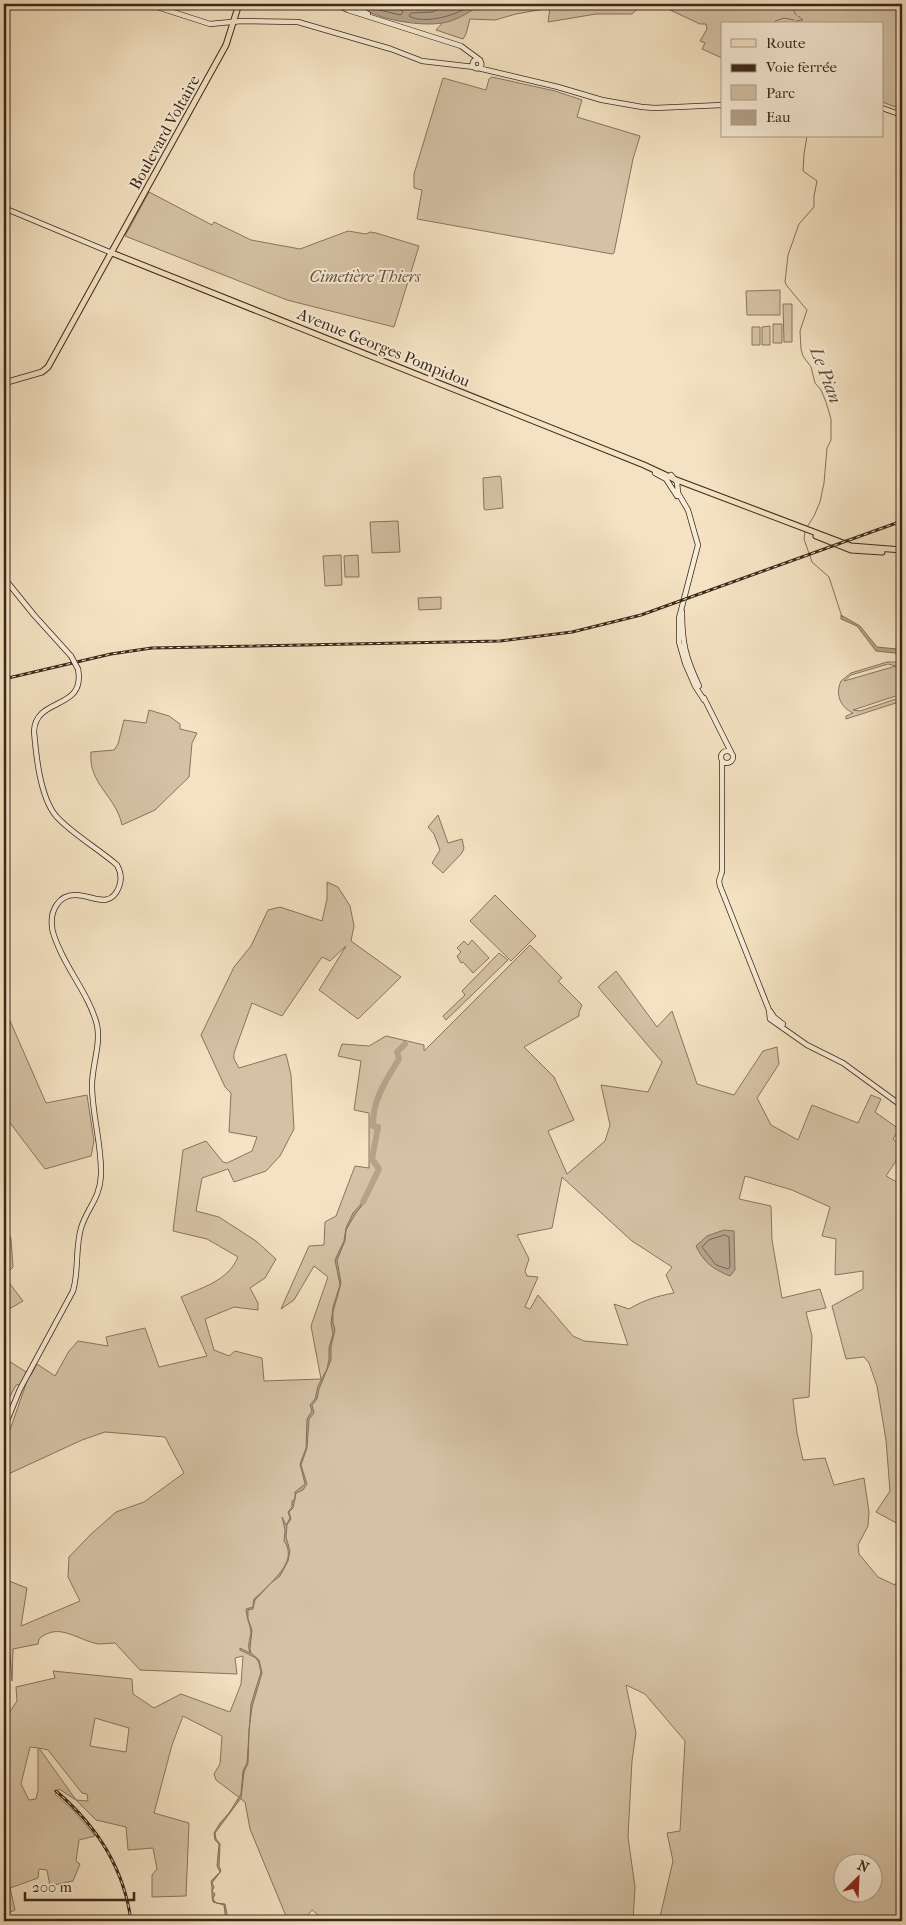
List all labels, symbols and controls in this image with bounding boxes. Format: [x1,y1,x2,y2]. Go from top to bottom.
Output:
legend [721,22,884,138]
text: Route [766,34,806,52]
text: Voie ferrée [765,58,838,76]
street label: Boulevard Voltaire [125,72,204,193]
text: Parc [766,84,795,102]
text: Eau [766,108,791,126]
park label: Cimetière Thiers [310,267,422,286]
street label: Avenue Georges Pompidou [294,304,473,391]
water label: Le Pian [804,342,846,406]
north arrow [834,1852,884,1902]
text: N [855,1857,872,1877]
scale bar [25,1870,134,1902]
text: 200 m [32,1878,72,1896]

